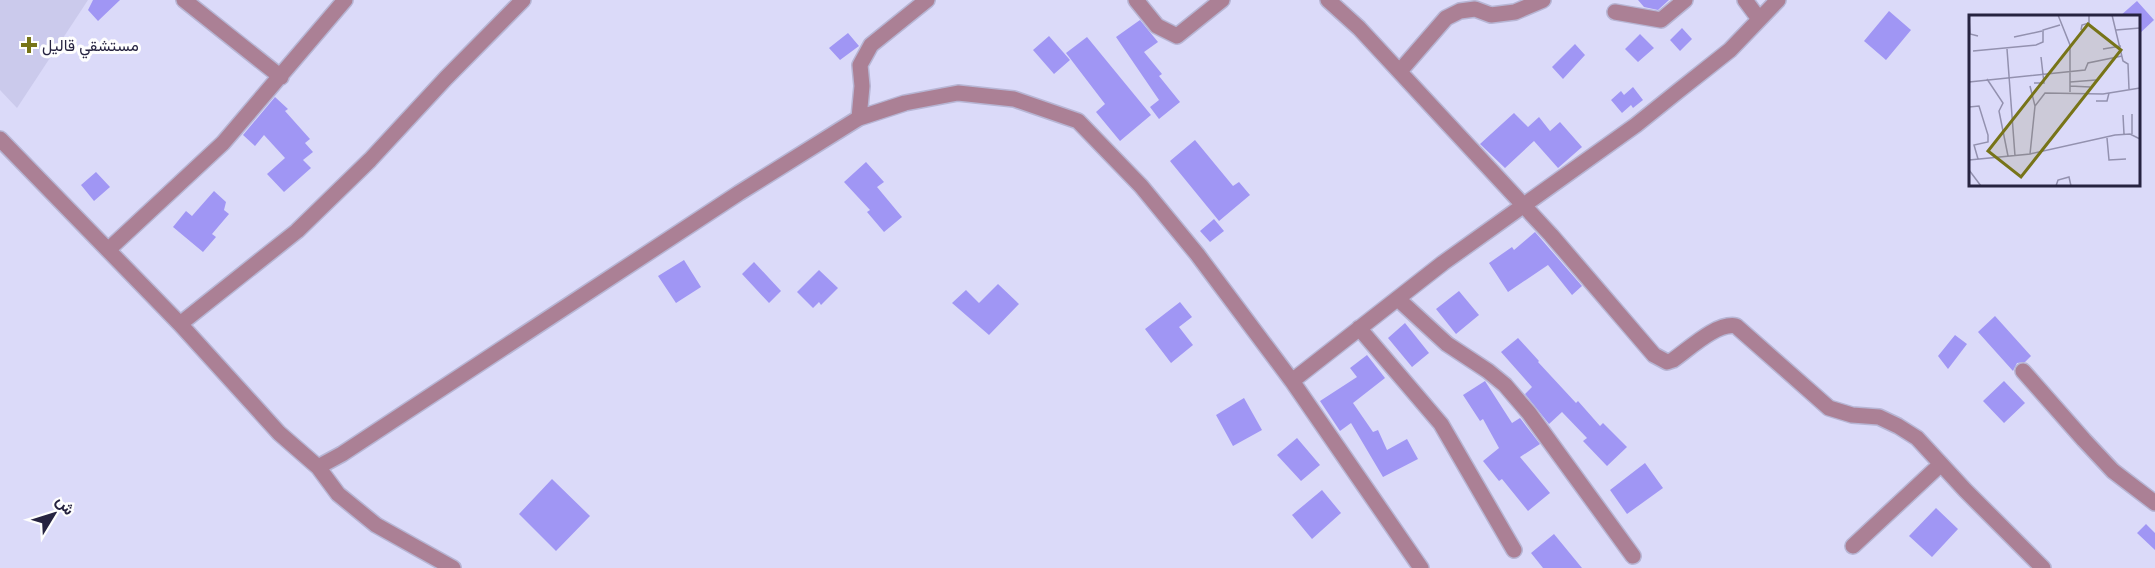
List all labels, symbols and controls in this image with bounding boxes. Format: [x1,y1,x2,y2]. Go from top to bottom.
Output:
inset map [1969,15,2140,186]
marker: مستشقي قاليل [20,36,38,54]
place label: مستشقي قاليل [42,36,139,59]
north arrow [24,484,84,544]
text: ش [52,492,79,519]

